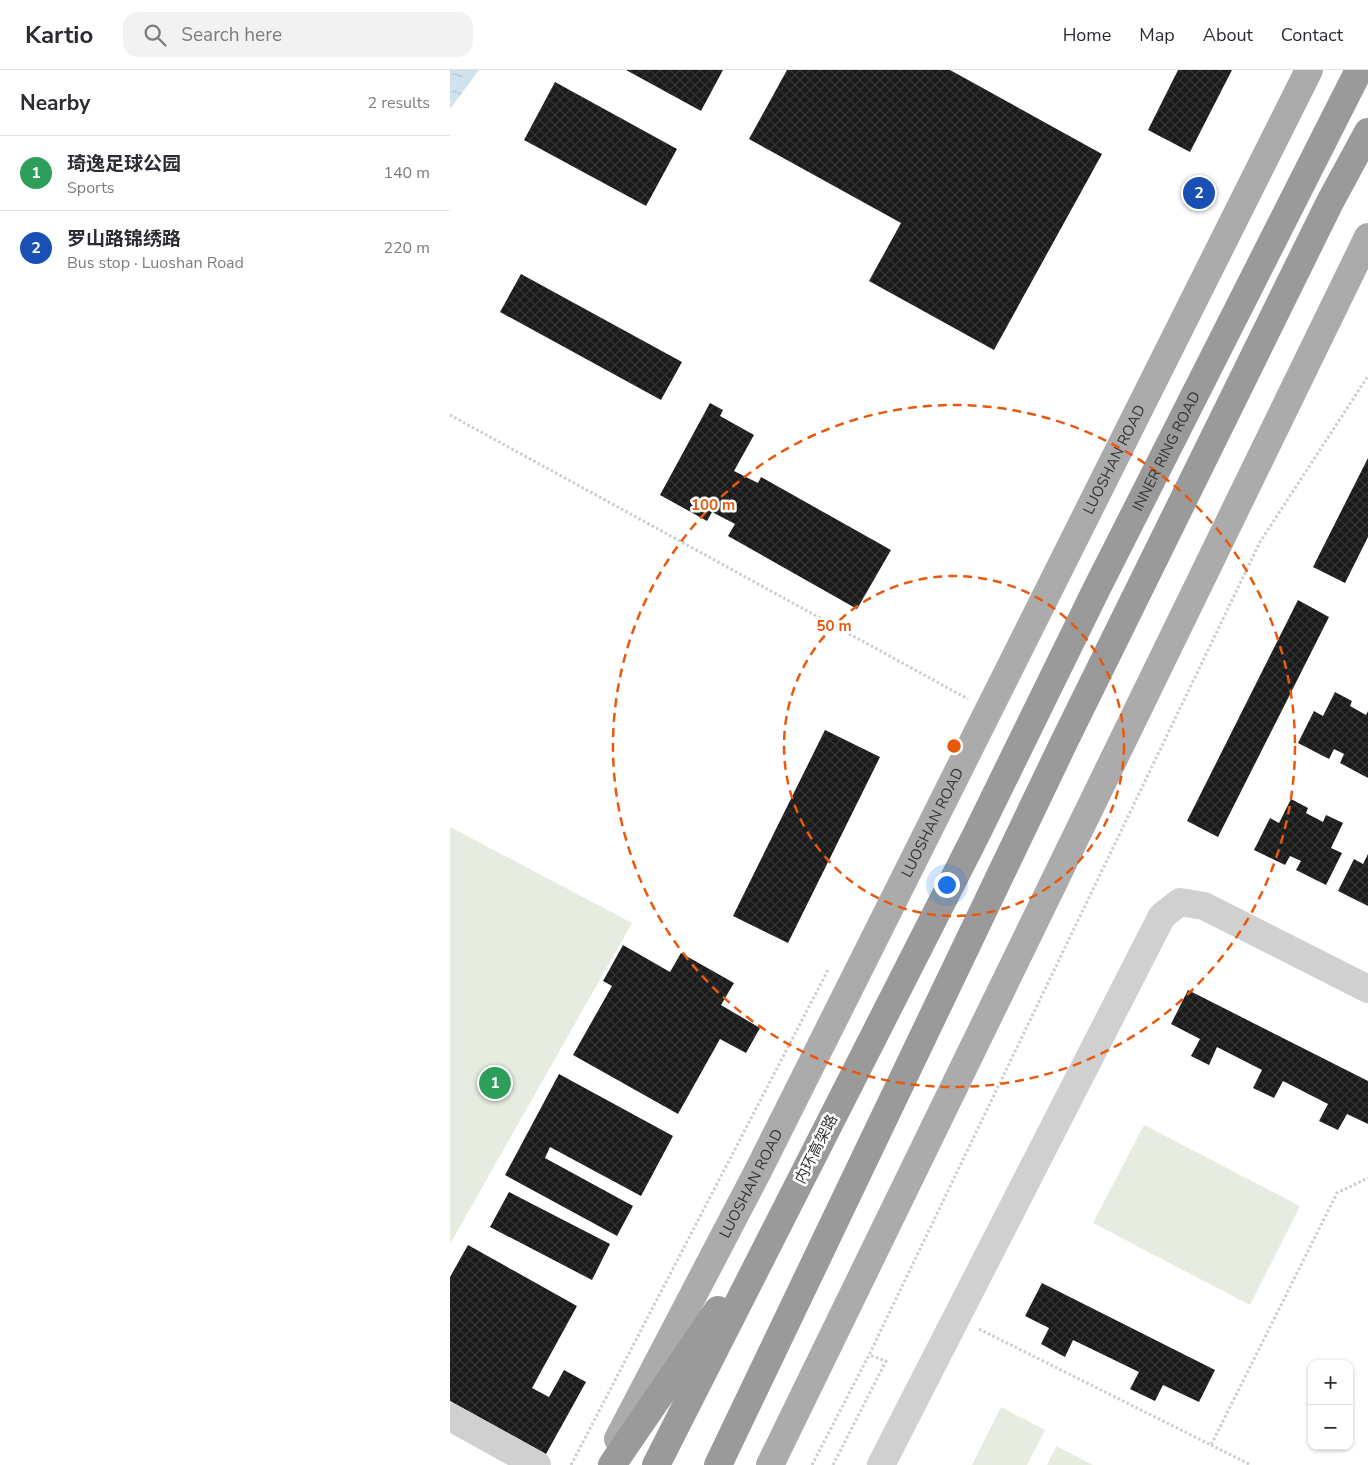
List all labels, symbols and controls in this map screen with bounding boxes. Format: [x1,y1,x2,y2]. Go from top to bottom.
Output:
search box [123,12,473,57]
text: Kartio [25,19,93,51]
icon: search [141,21,169,49]
text: Search here [181,22,282,48]
text: Home [1063,23,1111,47]
text: Map [1139,23,1175,47]
text: About [1203,23,1253,47]
text: Contact [1281,23,1343,47]
text: Nearby [20,89,90,117]
text: 2 results [368,92,430,114]
text: 琦逸足球公园 [67,151,181,177]
text: 1 [31,162,41,184]
text: 140 m [383,162,430,184]
pin: 2 [1183,174,1215,212]
text: Sports [67,177,115,199]
text: 罗山路锦绣路 [67,226,181,252]
text: 2 [31,237,41,259]
text: 220 m [383,237,430,259]
text: Bus stop · Luoshan Road [67,252,244,274]
street label: INNER RING ROAD [1128,388,1205,515]
street label: LUOSHAN ROAD [1078,401,1150,518]
text: 100 m [691,495,735,515]
text: 50 m [816,616,852,636]
centre of rings [945,737,963,755]
street label: LUOSHAN ROAD [897,764,968,881]
your location [934,872,960,898]
pin: 1 [479,1064,511,1102]
street label: 内环高架路 [790,1111,842,1187]
street label: LUOSHAN ROAD [715,1126,787,1242]
map controls [1308,1360,1353,1450]
button: + [1308,1360,1353,1405]
button: − [1308,1405,1353,1450]

